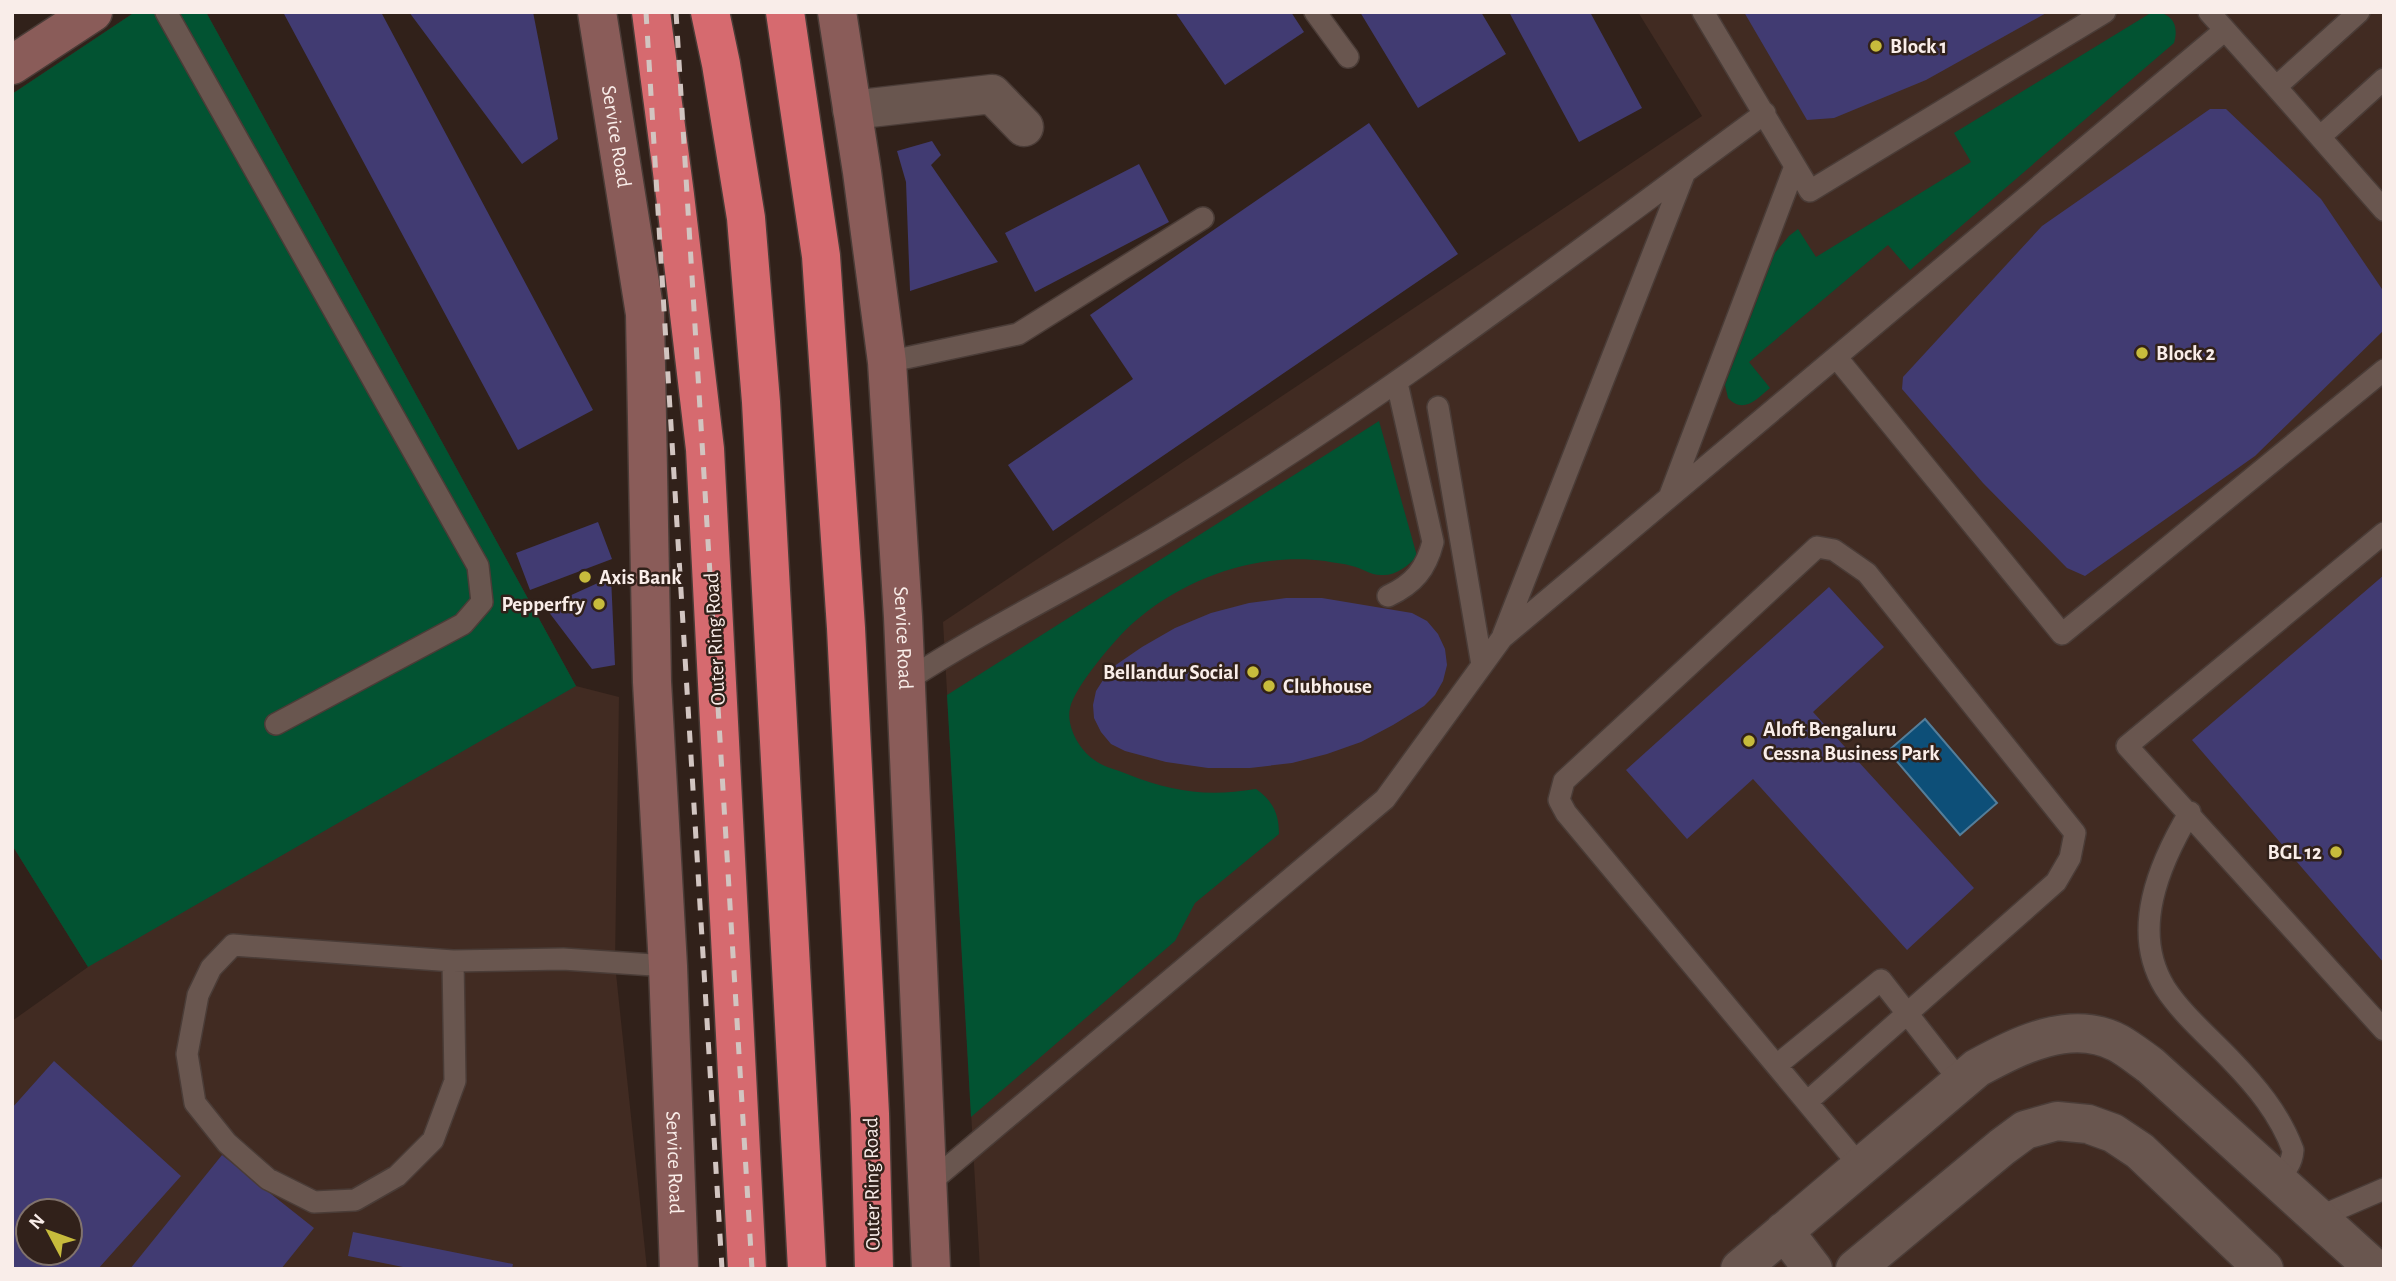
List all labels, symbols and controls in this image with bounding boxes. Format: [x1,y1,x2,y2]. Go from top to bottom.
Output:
place label: Block 1 [1890,36,1947,57]
marker: Block 1 [1868,38,1884,54]
street label: Service Road [598,84,635,189]
place label: Block 2 [2156,343,2216,364]
marker: Block 2 [2134,345,2150,361]
place label: Axis Bank [599,567,682,588]
marker: Axis Bank [577,569,593,585]
street label: Outer Ring Road [701,572,729,706]
street label: Service Road [891,586,917,690]
place label: Pepperfry [501,594,586,615]
marker: Pepperfry [591,596,607,612]
place label: Bellandur Social [1103,662,1239,683]
marker: Bellandur Social [1245,664,1261,680]
place label: Clubhouse [1283,676,1372,697]
marker: Clubhouse [1261,678,1277,694]
place label: Aloft Bengaluru Cessna Business Park [1763,719,1940,764]
marker: Aloft Bengaluru Cessna Business Park [1741,733,1757,749]
place label: BGL 12 [2268,842,2322,863]
marker: BGL 12 [2328,844,2344,860]
street label: Service Road [663,1111,688,1215]
street label: Outer Ring Road [860,1117,884,1251]
north arrow [14,1197,84,1267]
text: N [26,1211,49,1233]

